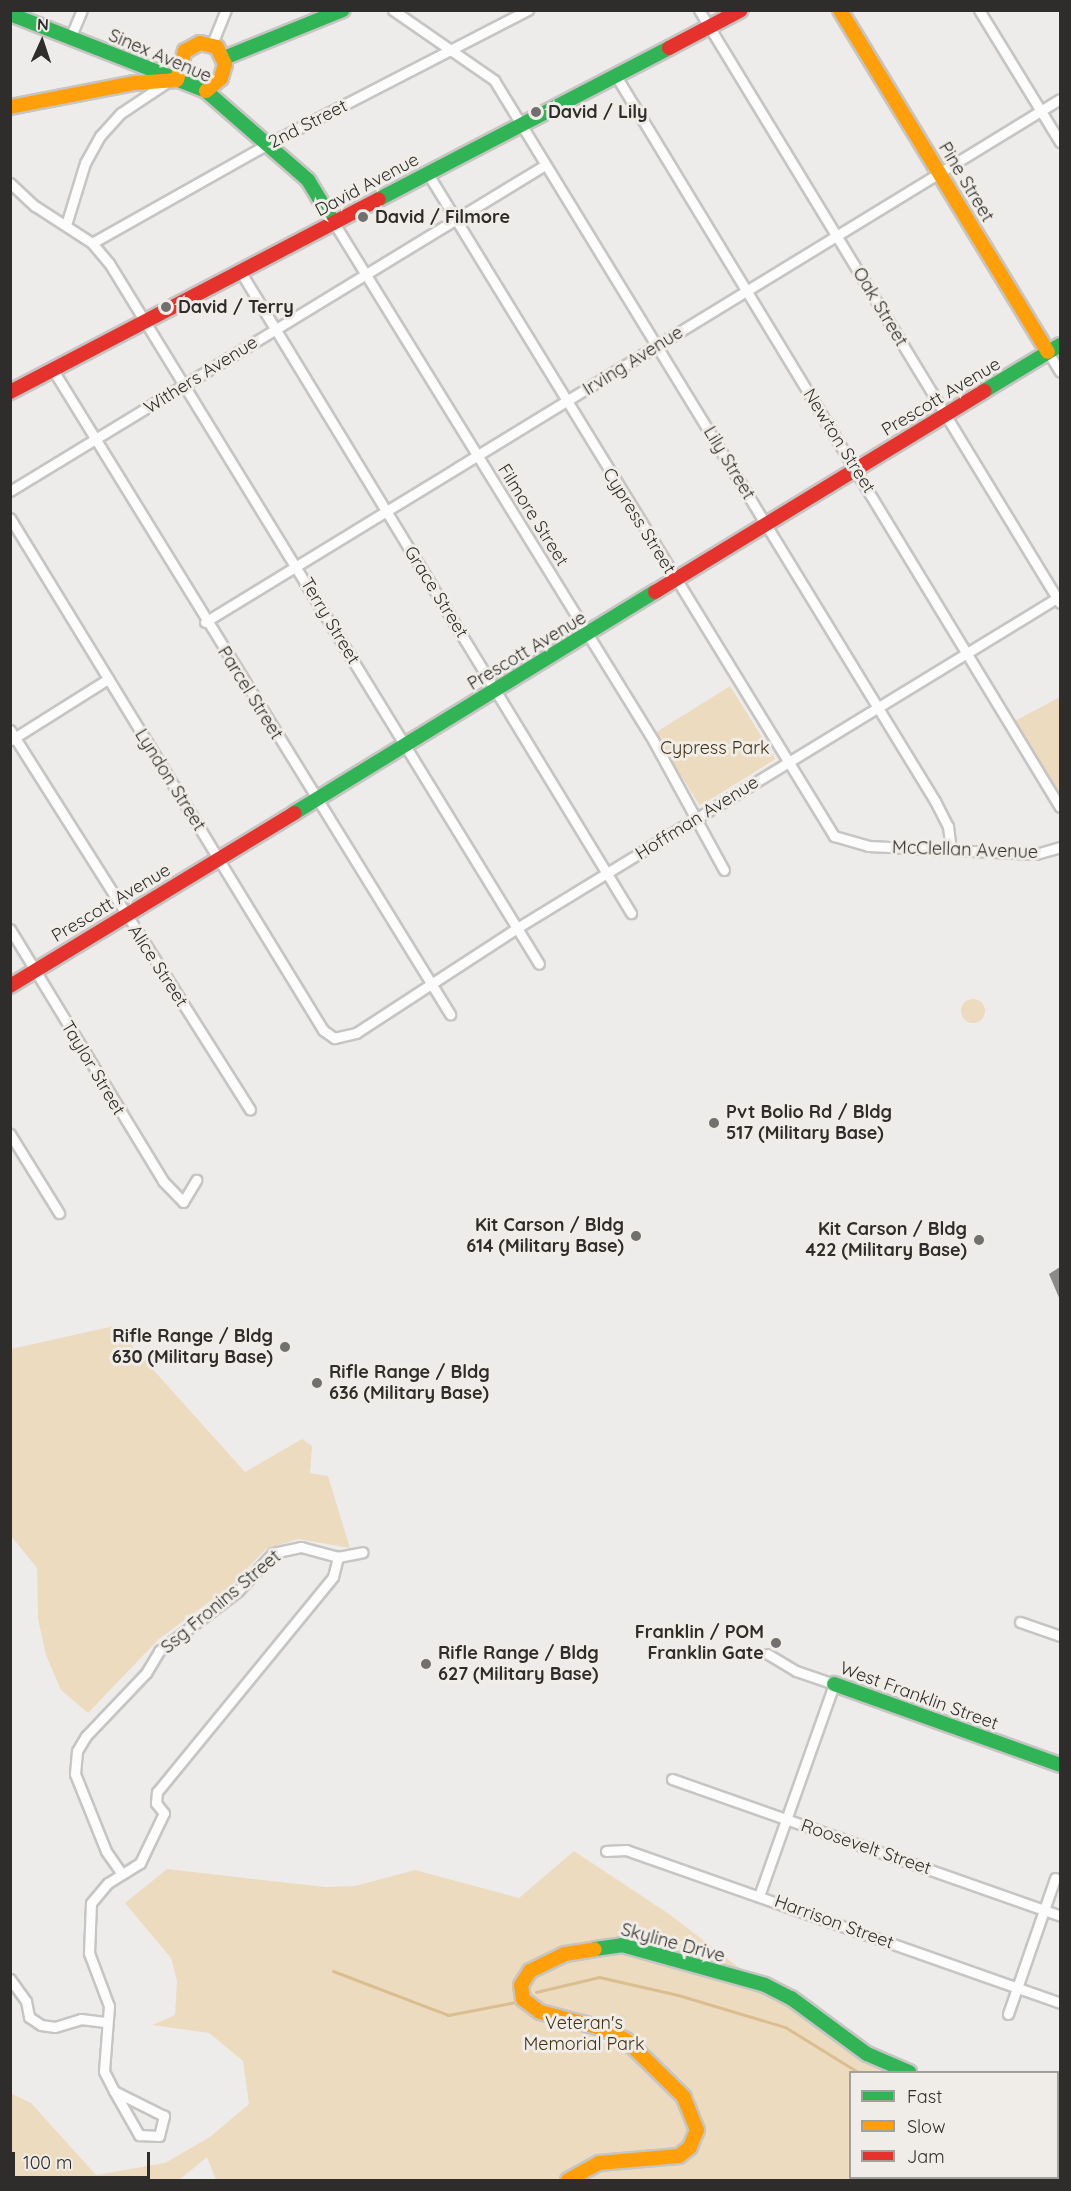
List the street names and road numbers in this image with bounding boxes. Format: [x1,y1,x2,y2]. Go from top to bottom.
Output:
street label: Sinex Avenue [105,25,215,87]
street label: 2nd Street [265,95,351,153]
street label: Pine Street [934,138,998,226]
street label: David Avenue [311,149,423,221]
street label: Oak Street [848,264,912,350]
street label: Irving Avenue [579,322,687,400]
street label: Withers Avenue [140,332,262,418]
street label: Prescott Avenue [878,353,1004,441]
street label: Newton Street [798,385,880,497]
street label: Lily Street [699,422,759,504]
street label: Filmore Street [493,460,573,570]
street label: Cypress Street [598,464,680,578]
street label: Grace Street [399,542,473,642]
street label: Terry Street [296,574,364,668]
street label: Prescott Avenue [464,607,590,695]
street label: Parcel Street [213,642,287,744]
street label: Lyndon Street [130,725,210,835]
street label: Hoffman Avenue [631,771,763,865]
street label: McClellan Avenue [892,837,1038,863]
street label: Prescott Avenue [48,859,174,947]
street label: Alice Street [124,921,192,1011]
street label: Taylor Street [56,1017,130,1119]
street label: Ssg Fronins Street [157,1546,285,1658]
street label: West Franklin Street [837,1657,1001,1735]
street label: Roosevelt Street [798,1815,934,1879]
street label: Harrison Street [771,1890,897,1954]
street label: Skyline Drive [619,1919,727,1967]

